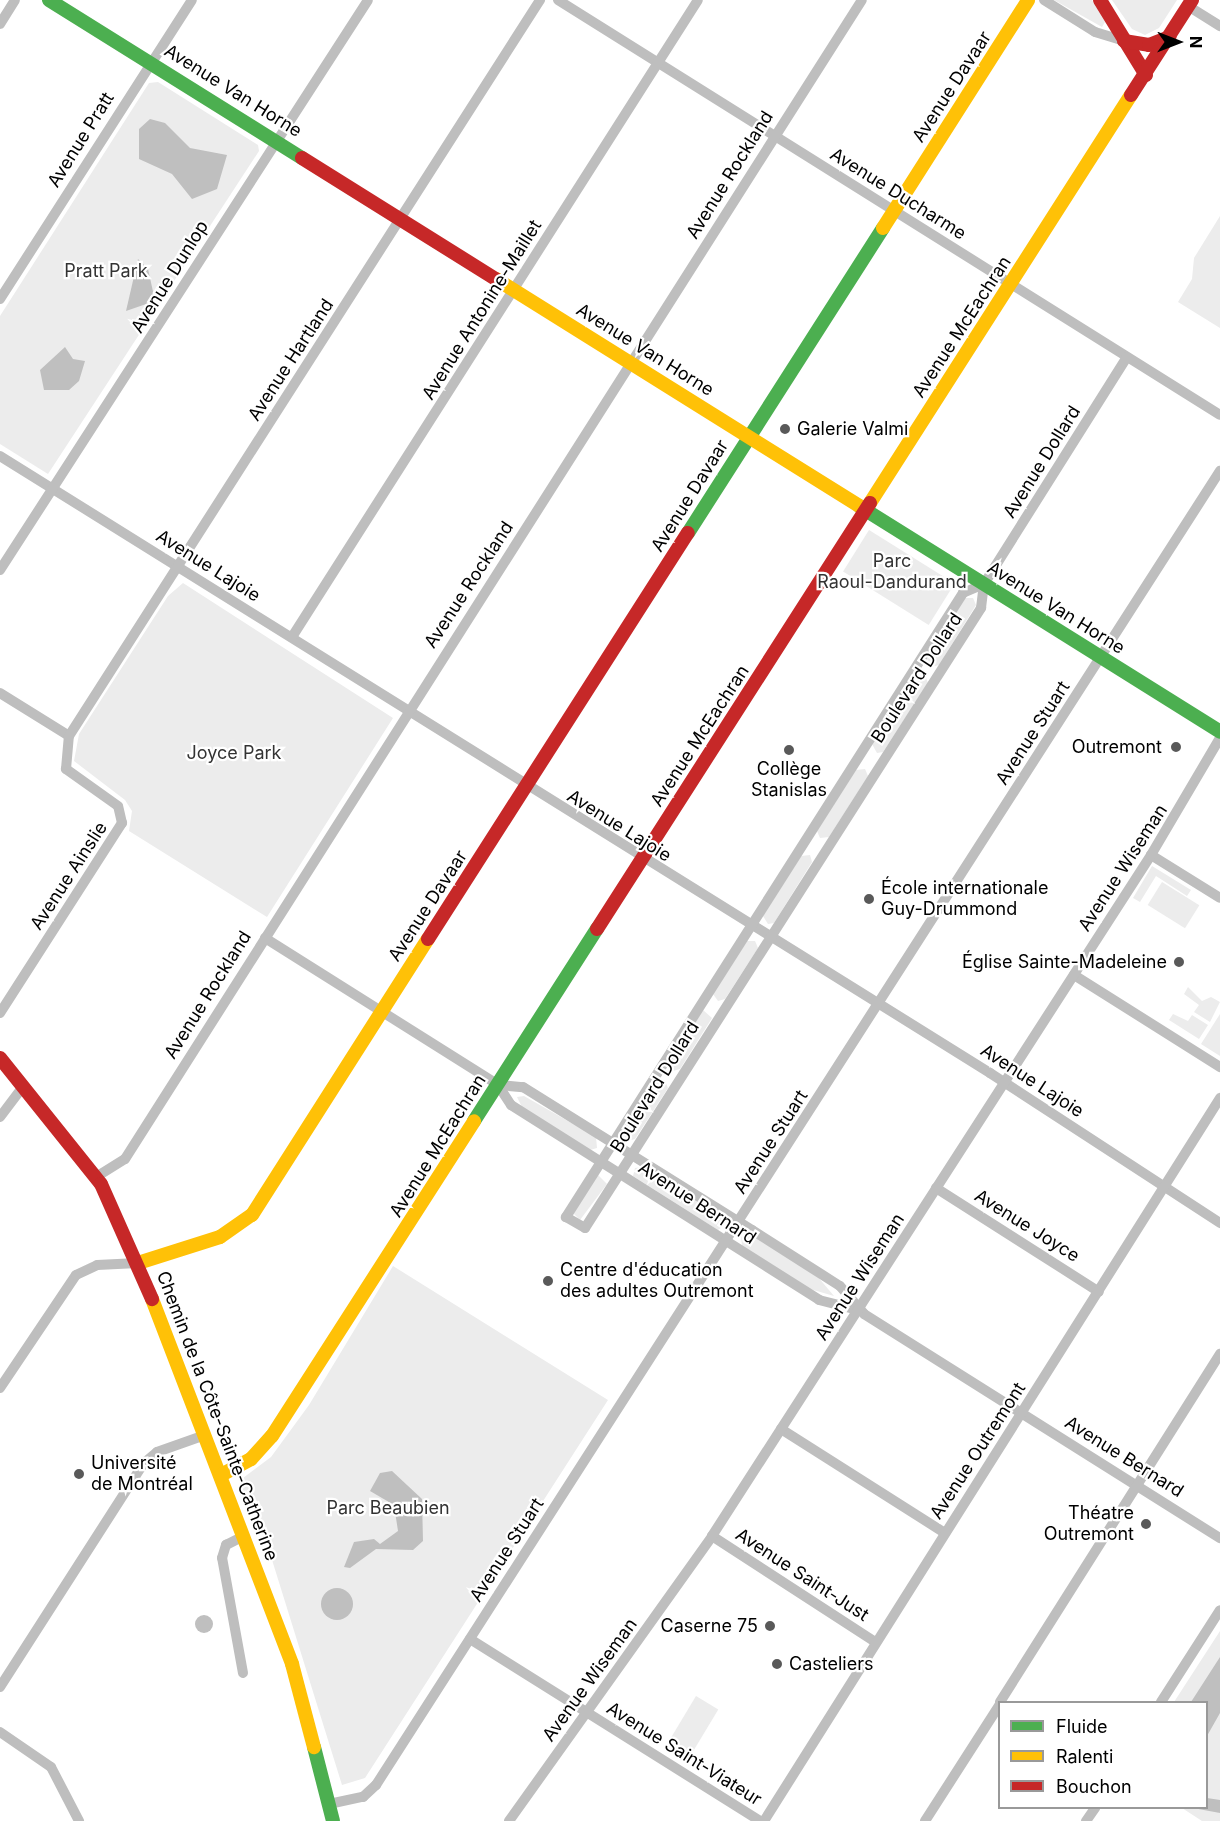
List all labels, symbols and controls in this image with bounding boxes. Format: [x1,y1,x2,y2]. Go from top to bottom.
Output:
north arrow [1148,12,1208,72]
street label: Avenue Davaar [908,27,996,147]
text: N [1186,36,1206,48]
street label: Avenue Van Horne [160,40,306,142]
street label: Avenue Pratt [43,88,119,192]
street label: Avenue Rockland [682,107,778,243]
street label: Avenue Ducharme [826,143,970,245]
street label: Avenue Antonine-Maillet [418,216,546,404]
street label: Avenue Dunlop [127,217,213,337]
street label: Avenue McEachran [908,252,1016,402]
park label: Pratt Park [64,260,148,282]
street label: Avenue Hartland [244,295,338,425]
street label: Avenue Van Horne [572,299,718,401]
street label: Avenue Dollard [999,402,1085,522]
place label: Galerie Valmi [797,418,908,440]
marker: Galerie Valmi [778,422,792,436]
street label: Avenue Davaar [647,436,733,556]
street label: Avenue Rockland [420,518,518,652]
street label: Avenue Lajoie [152,525,264,607]
park label: Parc Raoul-Dandurand [817,551,967,594]
street label: Avenue Van Horne [983,557,1129,659]
street label: Boulevard Dollard [867,609,967,747]
street label: Avenue McEachran [646,661,754,811]
street label: Avenue Stuart [991,677,1075,789]
place label: Outremont [1072,736,1162,758]
marker: Outremont [1167,738,1185,756]
park label: Joyce Park [187,742,281,764]
marker: Collège Stanislas [782,743,796,757]
place label: Collège Stanislas [751,759,827,802]
street label: Avenue Lajoie [563,785,675,867]
street label: Avenue Wiseman [1074,801,1172,935]
street label: Avenue Ainslie [26,818,112,934]
street label: Avenue Davaar [384,846,472,966]
place label: École internationale Guy-Drummond [881,878,1048,920]
marker: École internationale Guy-Drummond [862,892,876,906]
street label: Avenue Rockland [160,927,256,1063]
place label: Église Sainte-Madeleine [962,951,1167,973]
marker: Église Sainte-Madeleine [1172,955,1186,969]
street label: Boulevard Dollard [606,1017,704,1157]
street label: Avenue Lajoie [976,1040,1088,1122]
street label: Avenue McEachran [385,1071,491,1221]
street label: Avenue Stuart [729,1086,813,1198]
street label: Avenue Bernard [634,1157,760,1249]
street label: Avenue Joyce [971,1185,1083,1267]
street label: Avenue Wiseman [811,1210,909,1344]
place label: Centre d'éducation des adultes Outremont [560,1260,754,1302]
street label: Chemin de la Côte-Sainte-Catherine [152,1268,282,1564]
marker: Centre d'éducation des adultes Outremont [541,1274,555,1288]
street label: Avenue Outremont [926,1379,1030,1523]
street label: Avenue Bernard [1061,1412,1187,1502]
place label: Université de Montréal [91,1453,193,1496]
marker: Université de Montréal [72,1467,86,1481]
street label: Avenue Stuart [465,1494,549,1606]
park label: Parc Beaubien [326,1497,450,1519]
place label: Théatre Outremont [1044,1503,1134,1546]
marker: Théatre Outremont [1139,1517,1153,1531]
street label: Avenue Saint-Just [731,1524,873,1626]
street label: Avenue Wiseman [538,1614,642,1746]
place label: Caserne 75 [661,1615,758,1637]
marker: Caserne 75 [763,1619,777,1633]
place label: Casteliers [789,1653,873,1675]
marker: Casteliers [770,1657,784,1671]
street label: Avenue Saint-Viateur [603,1698,765,1810]
legend [998,1701,1208,1809]
text: Fluide [1056,1716,1108,1737]
text: Ralenti [1056,1746,1113,1767]
text: Bouchon [1056,1776,1132,1797]

